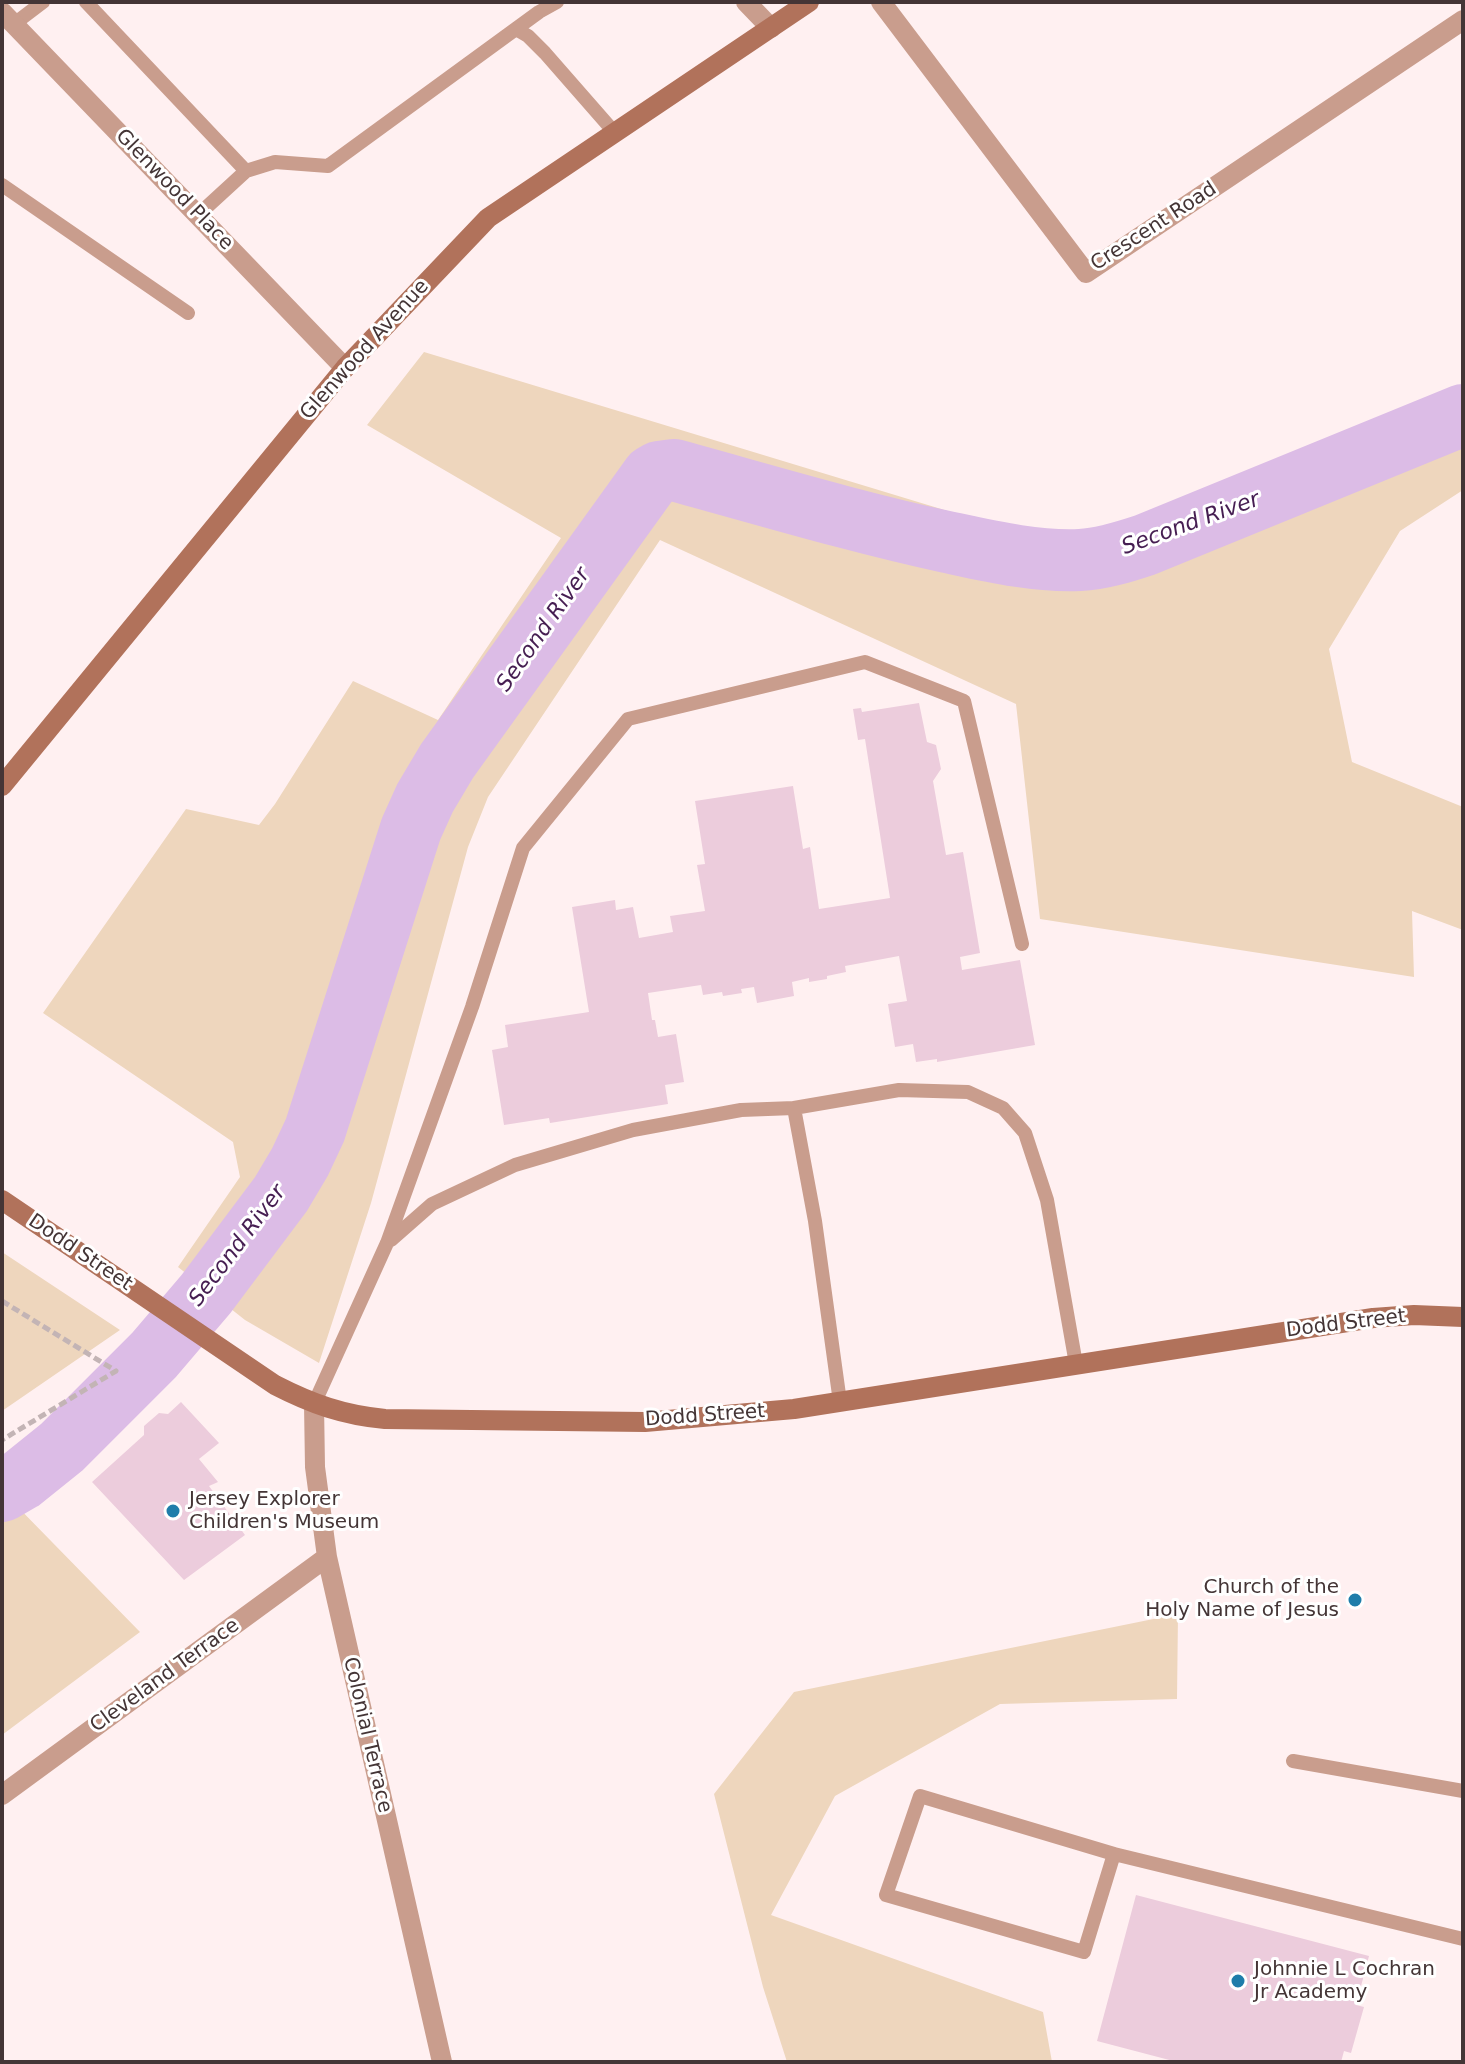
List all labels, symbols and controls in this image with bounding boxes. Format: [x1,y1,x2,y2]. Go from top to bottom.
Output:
street label: Glenwood Place [110,124,238,256]
street label: Crescent Road [1087,177,1221,277]
street label: Glenwood Avenue [296,275,434,425]
water label: Second River [1118,487,1264,561]
water label: Second River [492,563,596,697]
water label: Second River [184,1180,292,1312]
street label: Dodd Street [23,1209,137,1297]
street label: Dodd Street [1285,1305,1407,1343]
street label: Dodd Street [644,1400,766,1432]
place label: Jersey Explorer Children's Museum [189,1488,379,1535]
marker: Jersey Explorer Children's Museum [164,1502,182,1520]
place label: Church of the Holy Name of Jesus [1145,1576,1339,1623]
marker: Church of the Holy Name of Jesus [1346,1591,1364,1609]
street label: Cleveland Terrace [86,1614,244,1738]
street label: Colonial Terrace [337,1655,397,1815]
place label: Johnnie L Cochran Jr Academy [1254,1958,1435,2005]
marker: Johnnie L Cochran Jr Academy [1229,1972,1247,1990]

